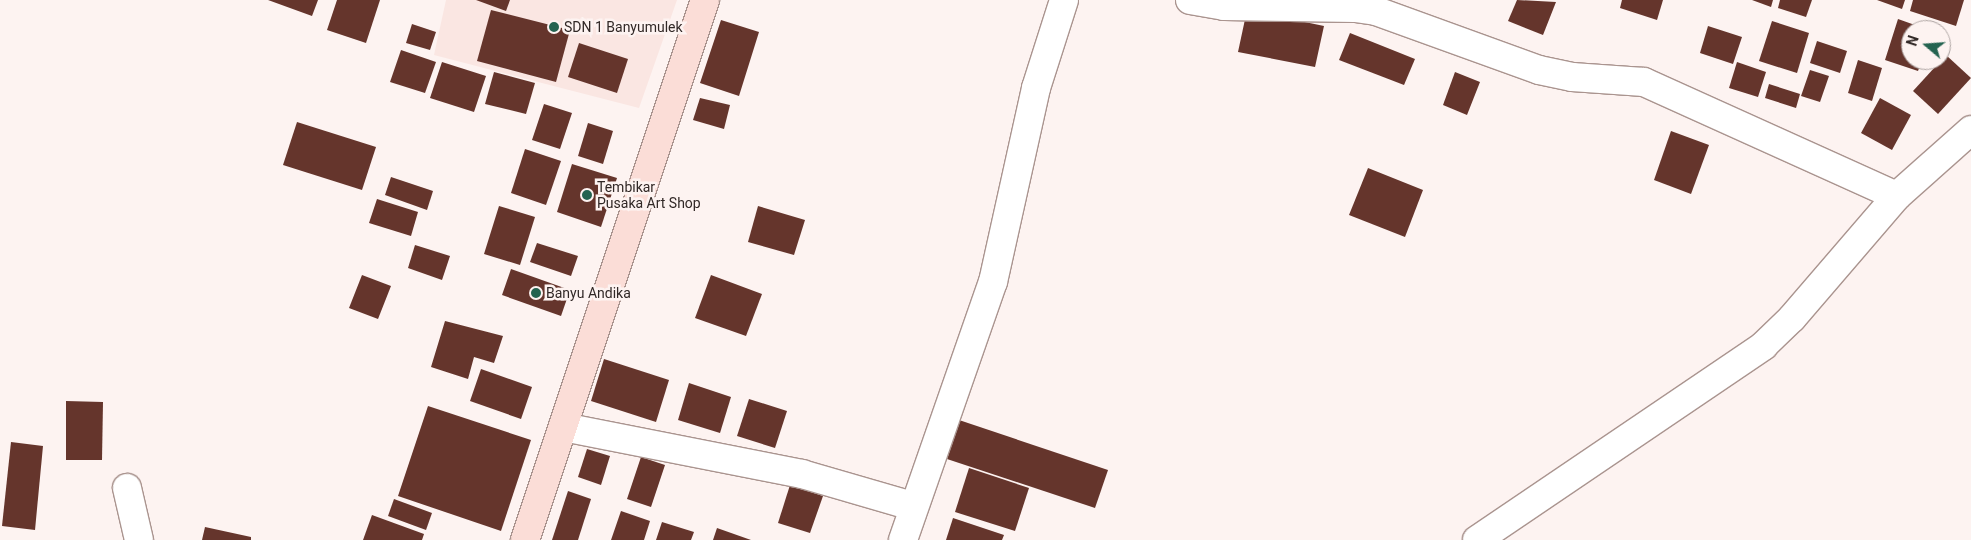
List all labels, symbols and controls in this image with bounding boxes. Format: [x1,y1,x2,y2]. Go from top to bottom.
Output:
place label: SDN 1 Banyumulek [564,19,683,35]
north arrow [1901,20,1951,70]
marker: SDN 1 Banyumulek [548,21,560,33]
text: N [1904,34,1922,48]
place label: Tembikar Pusaka Art Shop [597,179,701,212]
marker: Tembikar Pusaka Art Shop [581,189,593,201]
place label: Banyu Andika [546,285,631,301]
marker: Banyu Andika [530,287,542,299]

